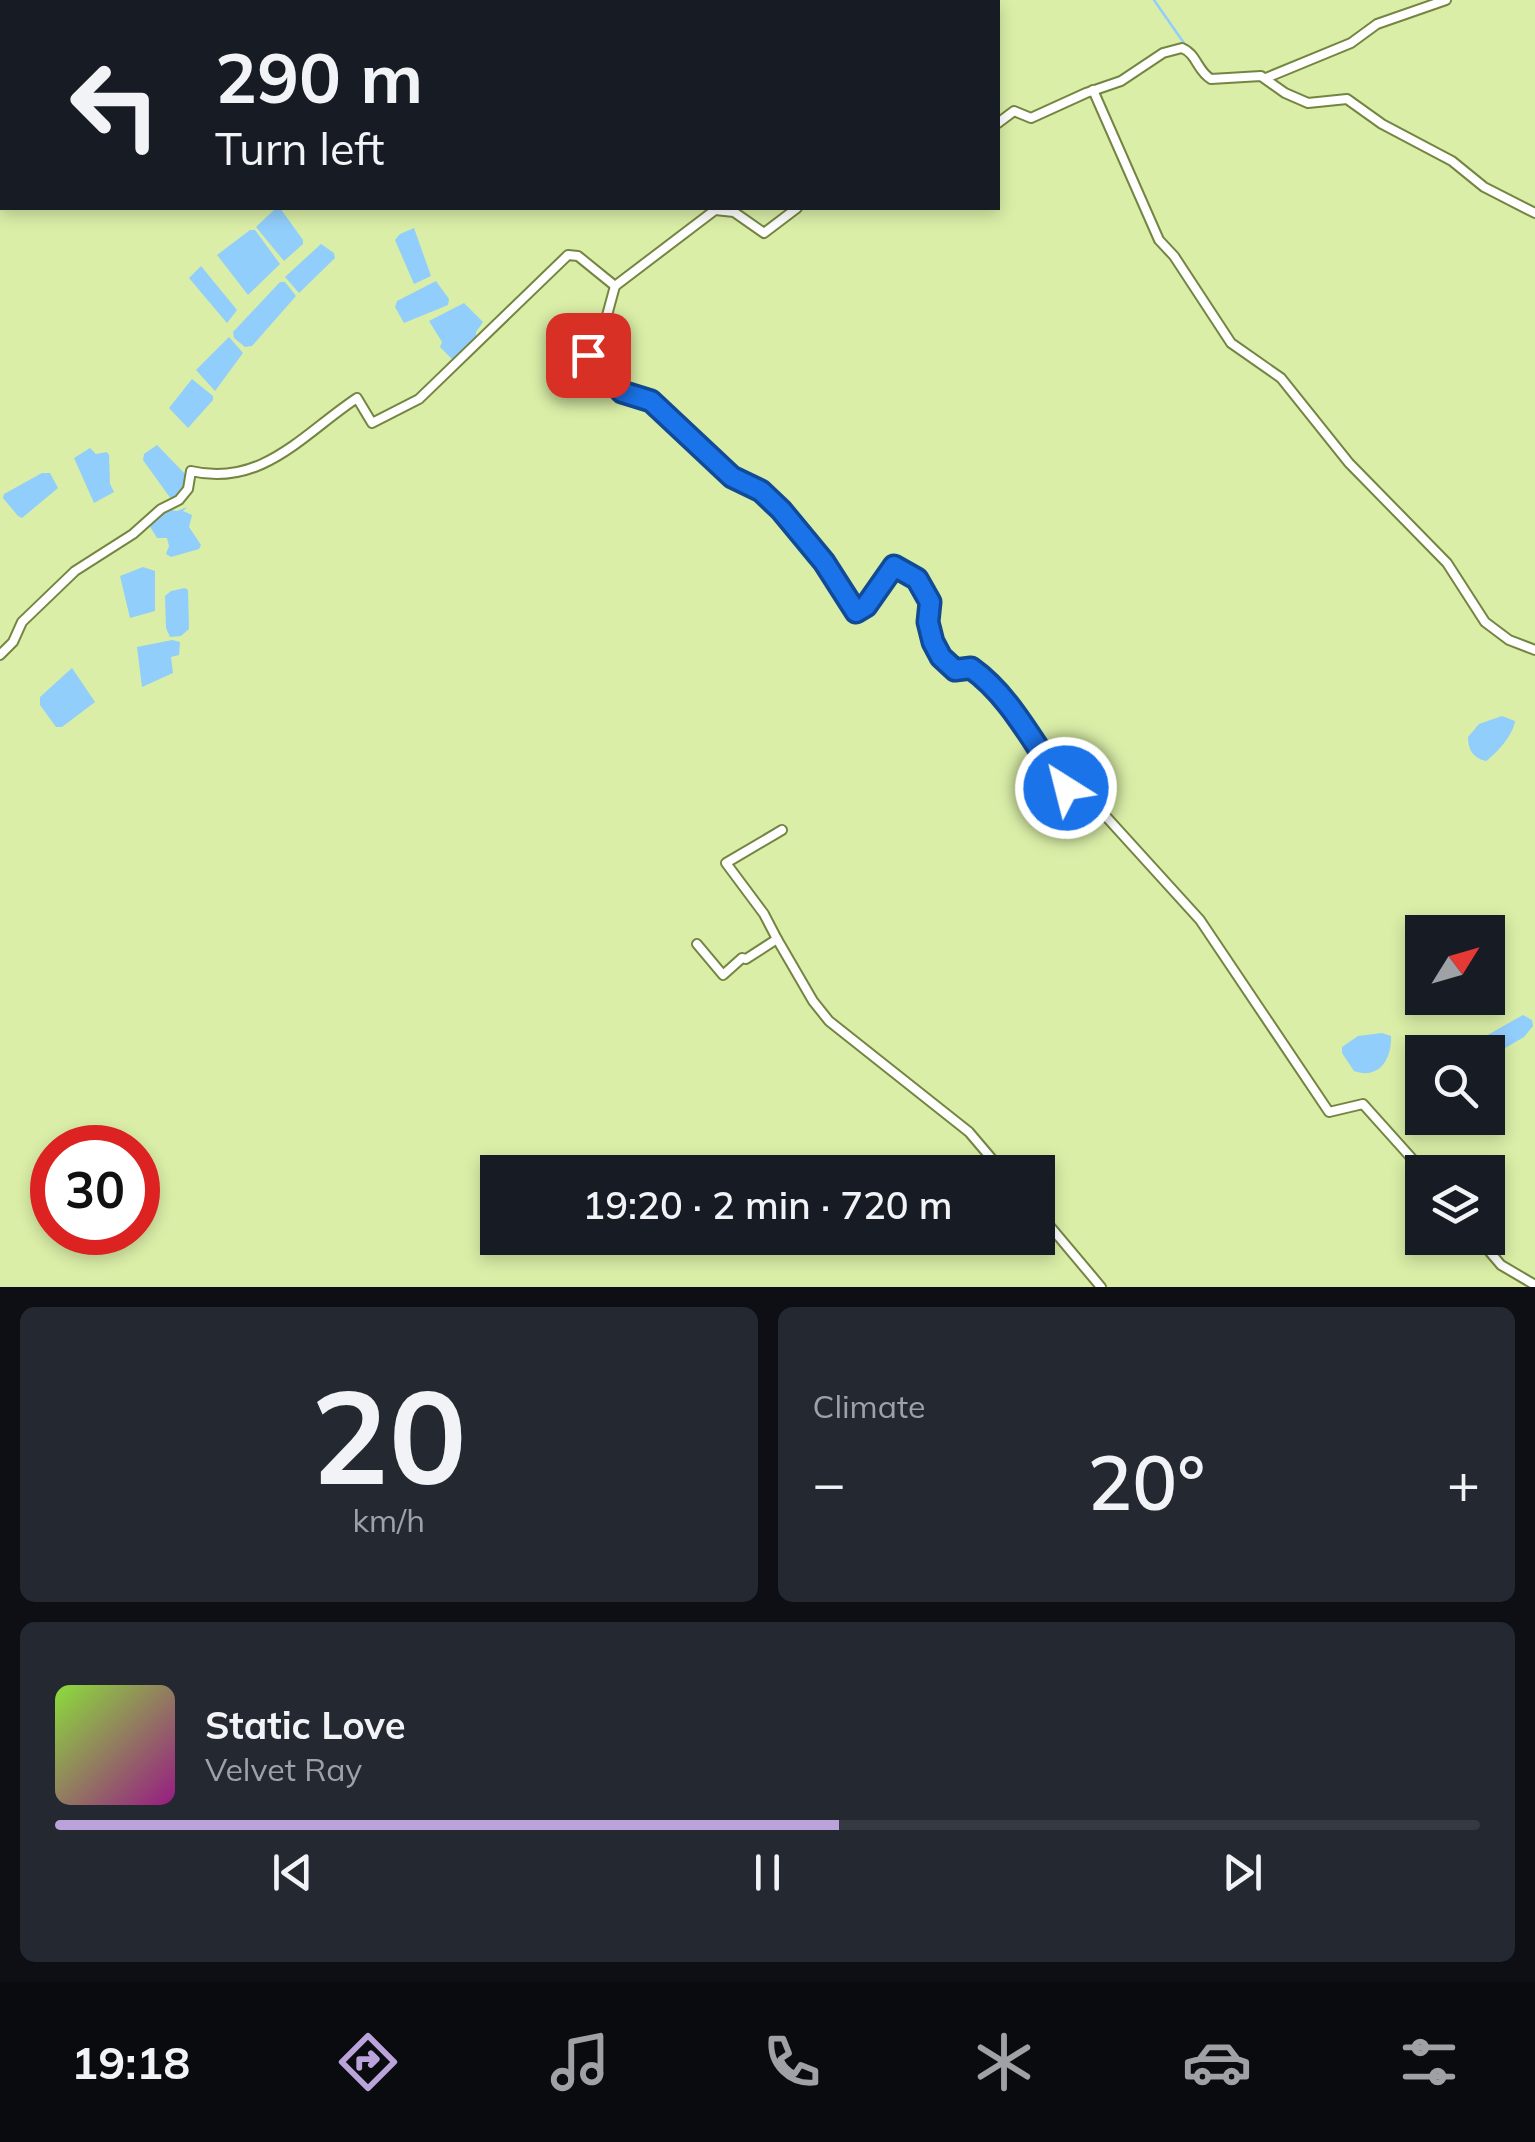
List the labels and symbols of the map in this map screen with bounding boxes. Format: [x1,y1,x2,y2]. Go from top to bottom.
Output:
pin [546,313,631,398]
position arrow [1014,736,1118,840]
north arrow [1405,915,1505,1015]
speed limit sign: 30 [30,1125,160,1255]

